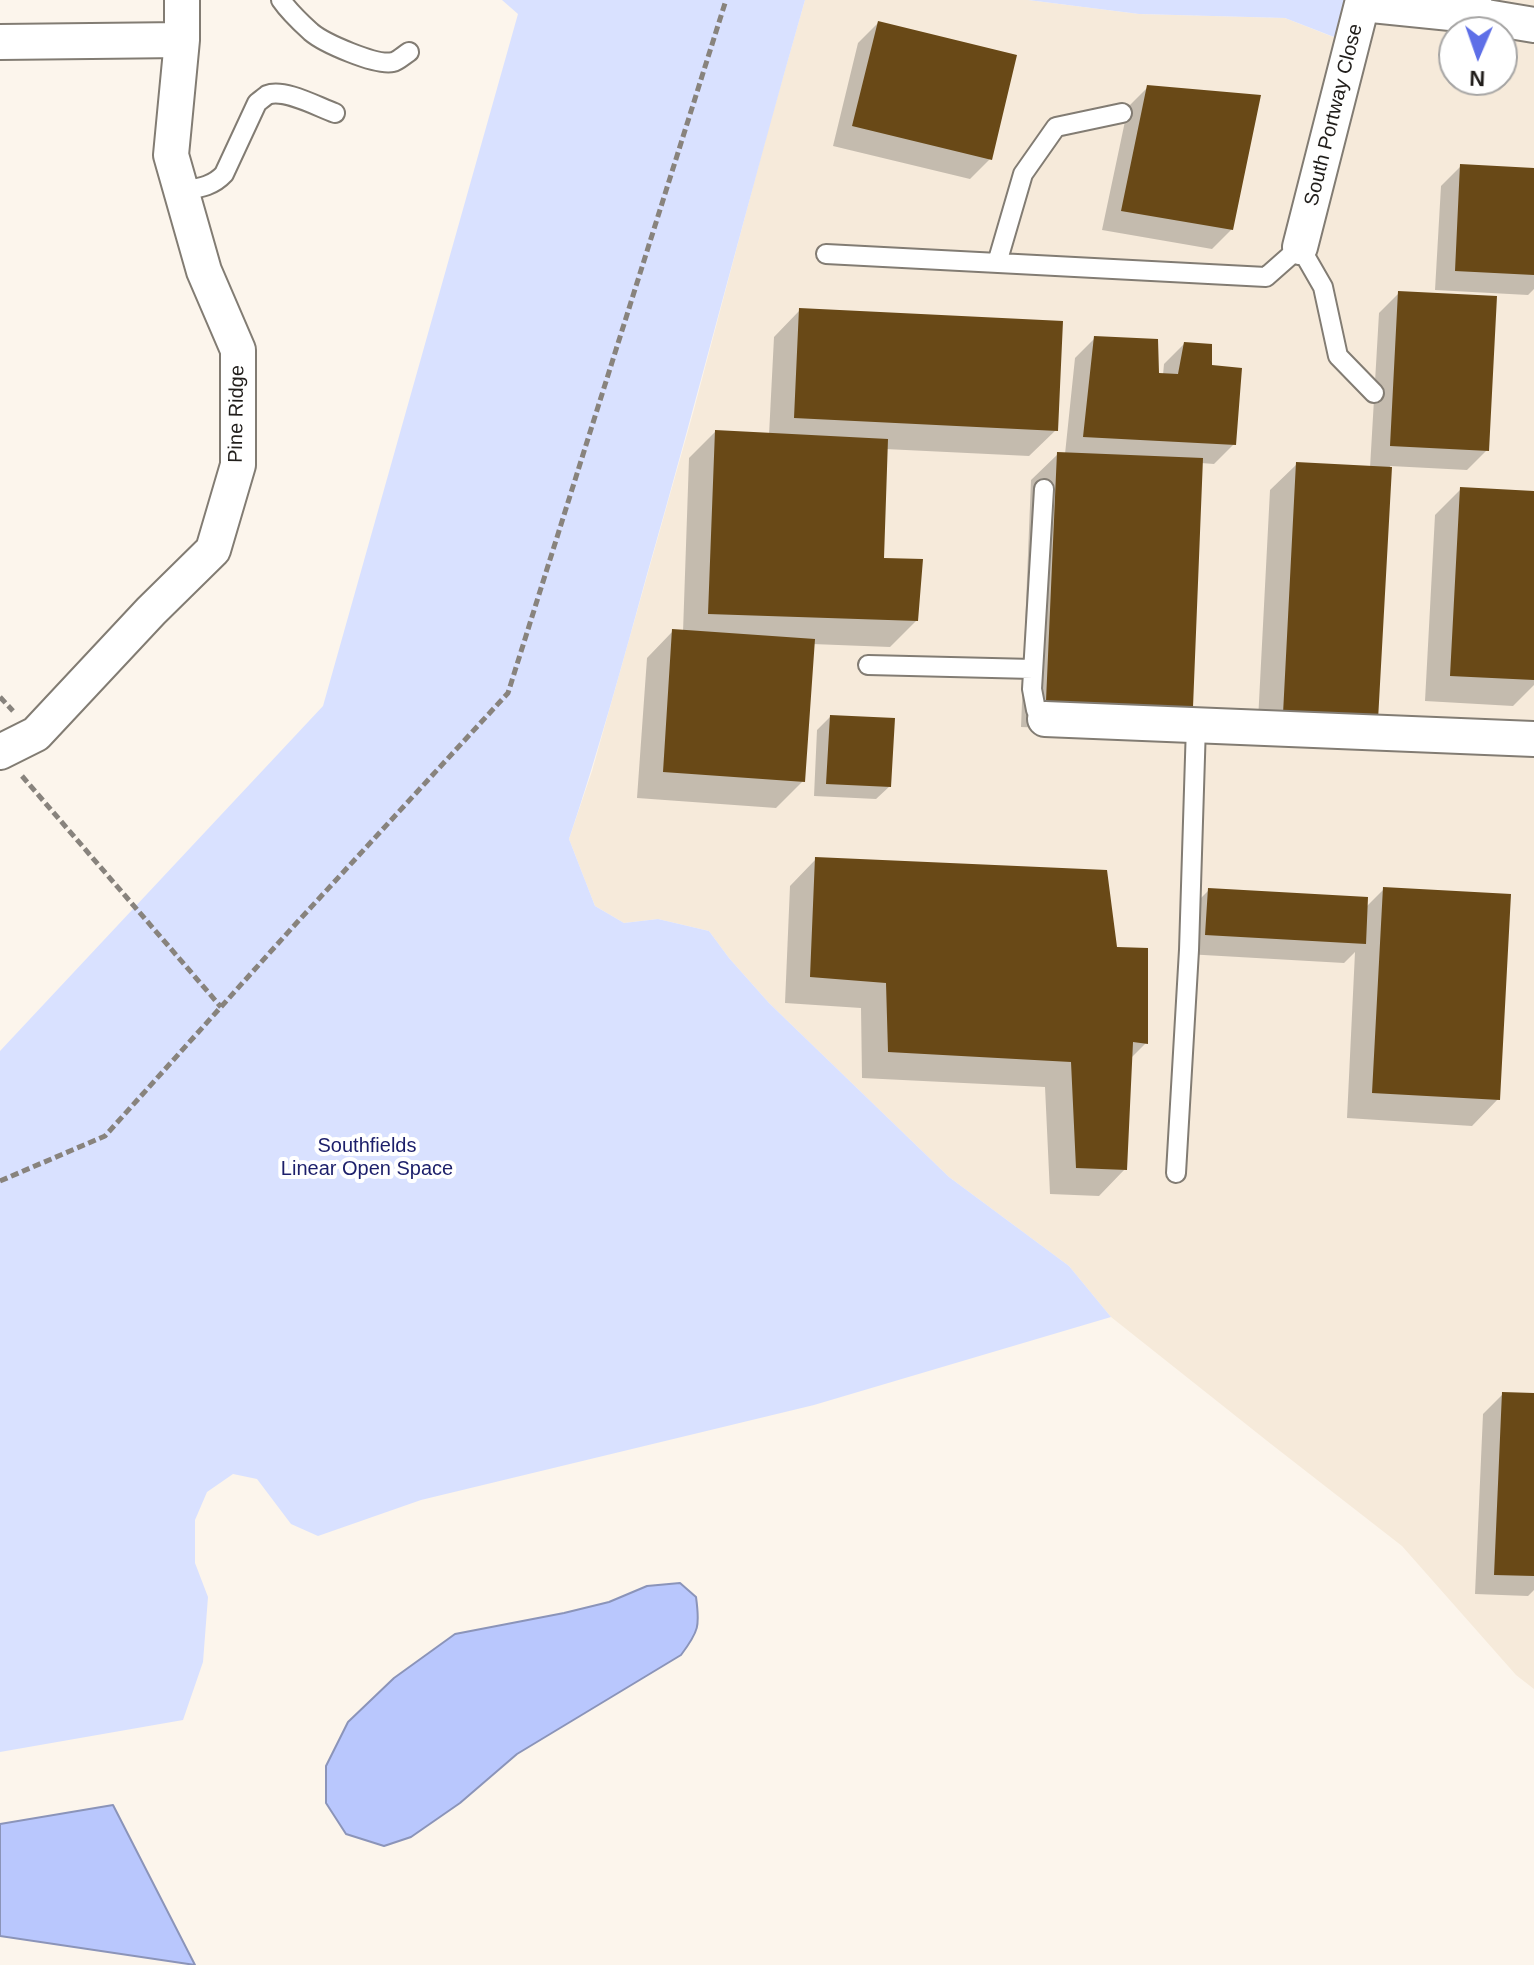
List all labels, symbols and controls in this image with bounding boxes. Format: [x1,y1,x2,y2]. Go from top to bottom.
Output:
north arrow [1438,16,1518,96]
street label: South Portway Close [1300,21,1368,209]
text: N [1469,66,1486,91]
street label: Pine Ridge [224,365,250,463]
park label: Southfields Linear Open Space [281,1134,453,1181]

